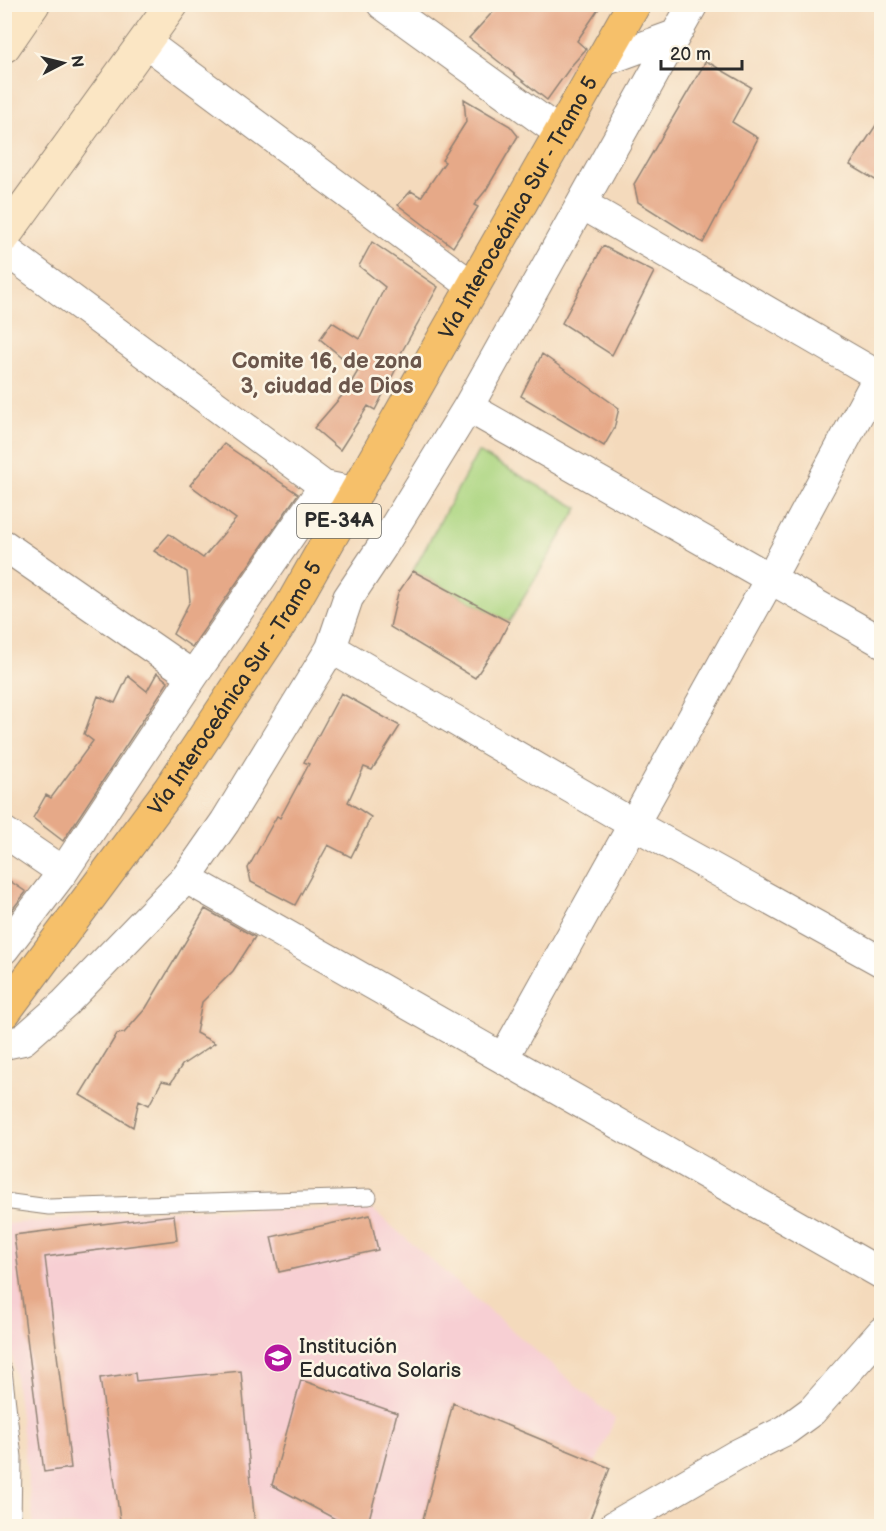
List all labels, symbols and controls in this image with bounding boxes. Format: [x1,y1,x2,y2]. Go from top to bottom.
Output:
north arrow [33,33,93,93]
scale bar [661,33,742,71]
text: 20 m [670,44,711,65]
text: N [66,54,87,68]
street label: Vía Interoceánica Sur - Tramo 5 [433,72,603,343]
district label: Comite 16, de zona 3, ciudad de Dios [232,348,422,400]
road number: PE-34A [297,504,381,538]
street label: Vía Interoceánica Sur - Tramo 5 [143,557,327,820]
place label: Institución Educativa Solaris [299,1334,461,1383]
school or university icon: Institución Educativa Solaris [262,1342,294,1374]

